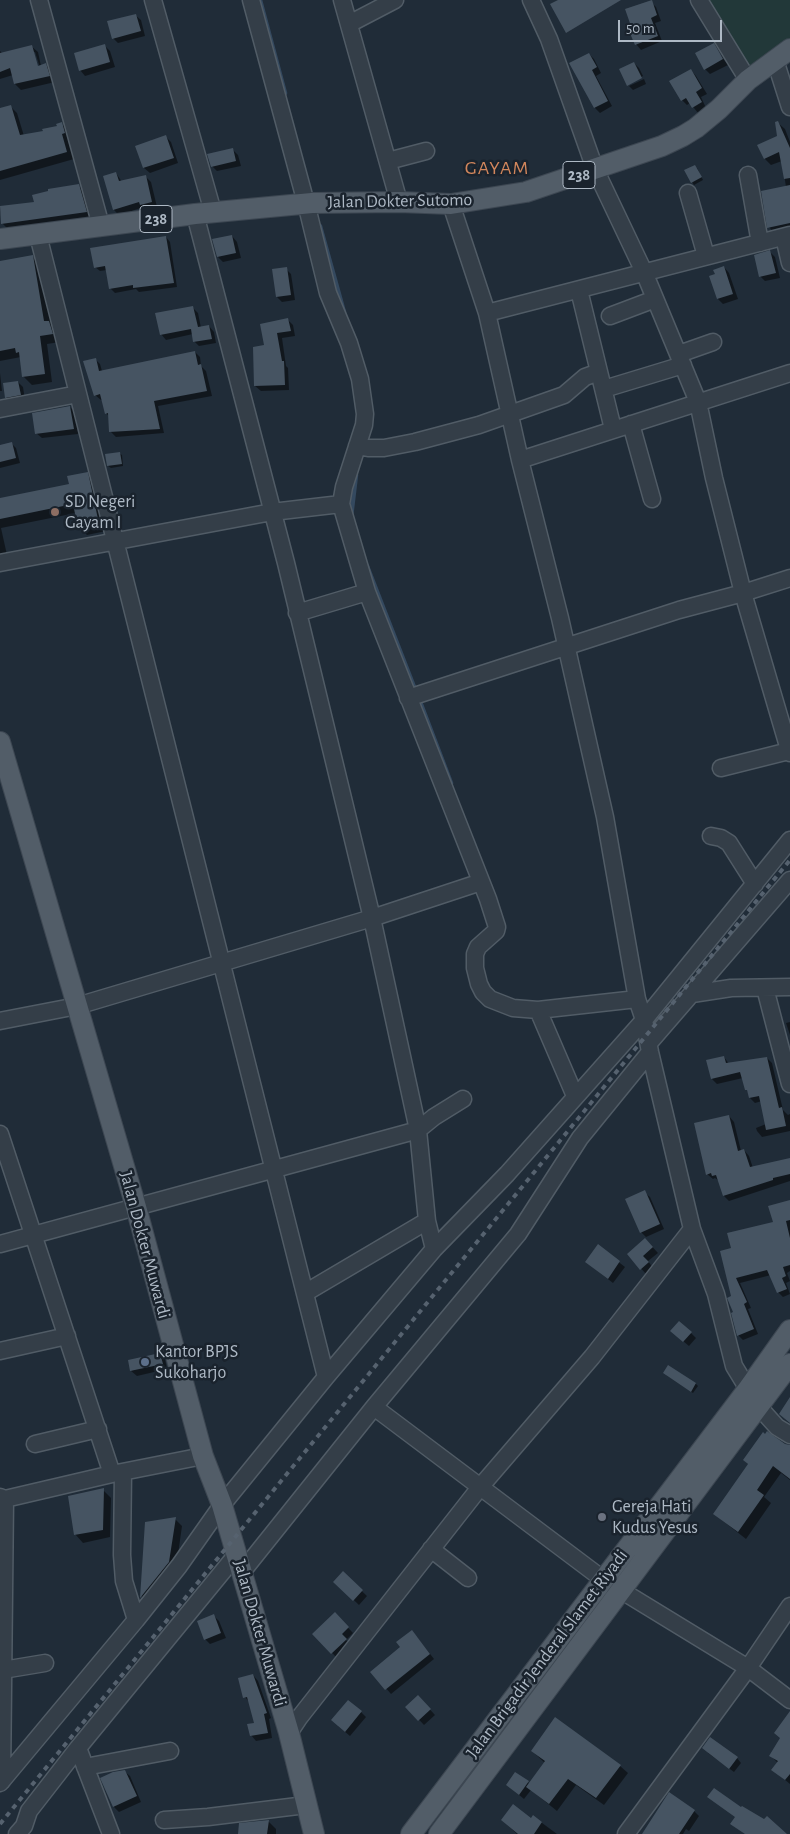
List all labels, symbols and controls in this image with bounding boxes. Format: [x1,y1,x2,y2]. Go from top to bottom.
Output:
scale bar [620,10,724,42]
text: 50 m [626,21,655,36]
district label: GAYAM [464,156,530,180]
road number: 238 [563,162,595,188]
street label: Jalan Dokter Sutomo [327,189,473,213]
road number: 238 [140,205,172,232]
place label: SD Negeri Gayam I [65,491,135,534]
marker: SD Negeri Gayam I [49,506,61,518]
street label: Jalan Dokter Muwardi [115,1169,175,1321]
place label: Kantor BPJS Sukoharjo [155,1341,238,1384]
marker: Kantor BPJS Sukoharjo [139,1356,151,1368]
place label: Gereja Hati Kudus Yesus [612,1496,698,1538]
marker: Gereja Hati Kudus Yesus [596,1511,608,1523]
street label: Jalan Brigadir Jenderal Slamet Riyadi [462,1546,632,1762]
street label: Jalan Dokter Muwardi [229,1557,291,1709]

